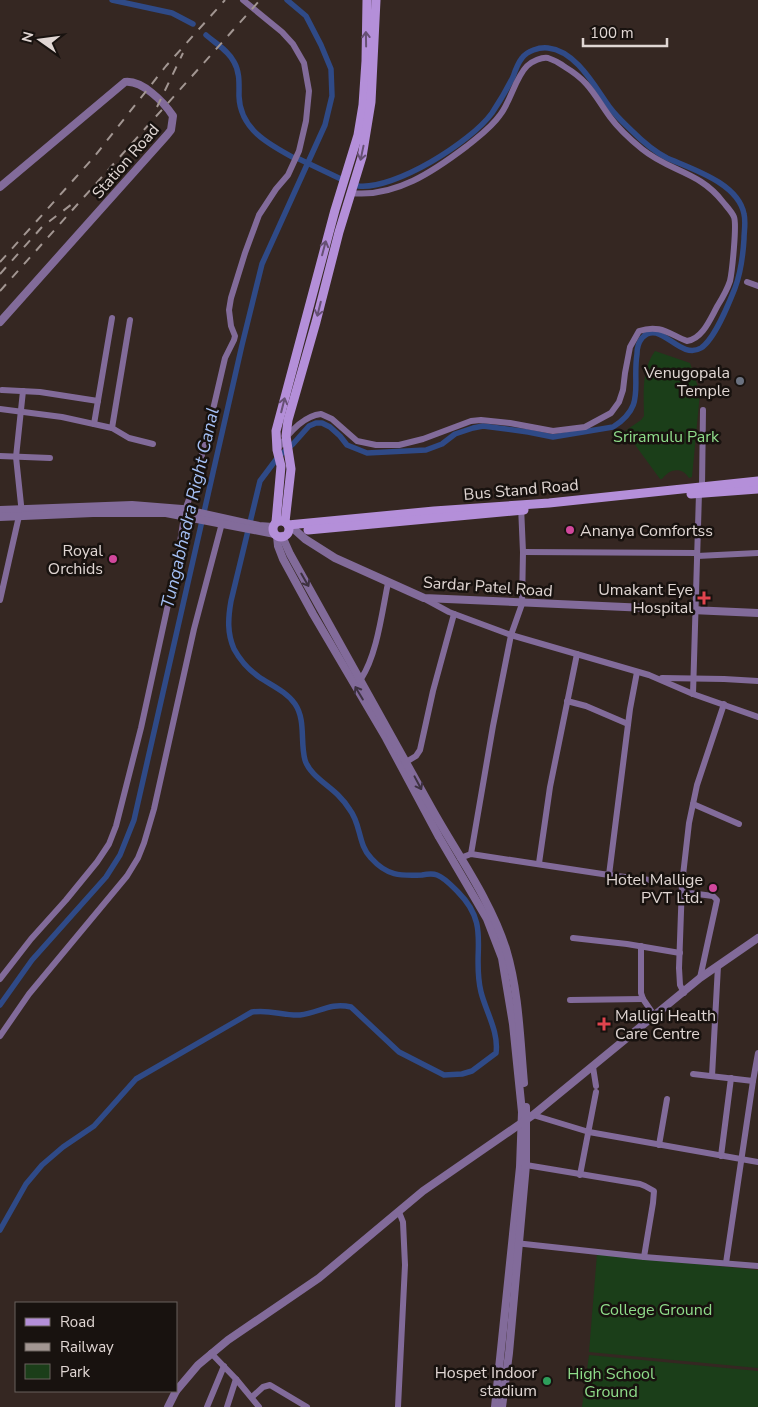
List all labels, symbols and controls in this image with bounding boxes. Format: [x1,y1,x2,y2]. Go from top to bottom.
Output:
north arrow [15,15,65,65]
scale bar [583,15,667,47]
text: 100 m [590,23,634,43]
text: N [17,30,38,44]
one-way arrow [361,31,371,47]
street label: Station Road [87,120,164,204]
one-way arrow [357,144,366,160]
one-way arrow [320,241,330,257]
one-way arrow [314,301,323,317]
place label: Venugopala Temple [643,362,730,402]
marker: Venugopala Temple [734,375,746,387]
one-way arrow [279,398,288,414]
water label: Tungabhadra Right Canal [155,405,225,611]
park label: Sriramulu Park [613,426,720,448]
street label: Bus Stand Road [463,474,579,506]
place label: Ananya Comfortss [580,520,713,542]
marker: Ananya Comfortss [564,524,576,536]
place label: Royal Orchids [48,540,103,580]
marker: Royal Orchids [107,553,119,565]
street label: Sardar Patel Road [422,571,554,603]
one-way arrow [300,572,310,586]
place label: Umakant Eye Hospital [598,579,693,619]
marker: Umakant Eye Hospital [697,591,711,605]
one-way arrow [354,686,364,700]
one-way arrow [414,775,423,790]
place label: Hotel Mallige PVT Ltd. [606,869,703,909]
marker: Hotel Mallige PVT Ltd. [707,882,719,894]
place label: Malligi Health Care Centre [615,1005,716,1045]
marker: Malligi Health Care Centre [597,1017,611,1031]
park label: College Ground [600,1299,712,1321]
legend [15,1302,178,1392]
text: Road [60,1312,95,1332]
text: Railway [60,1337,114,1357]
text: Park [60,1362,90,1382]
place label: Hospet Indoor stadium [435,1362,537,1402]
park label: High School Ground [567,1363,655,1403]
marker: Hospet Indoor stadium [541,1375,553,1387]

